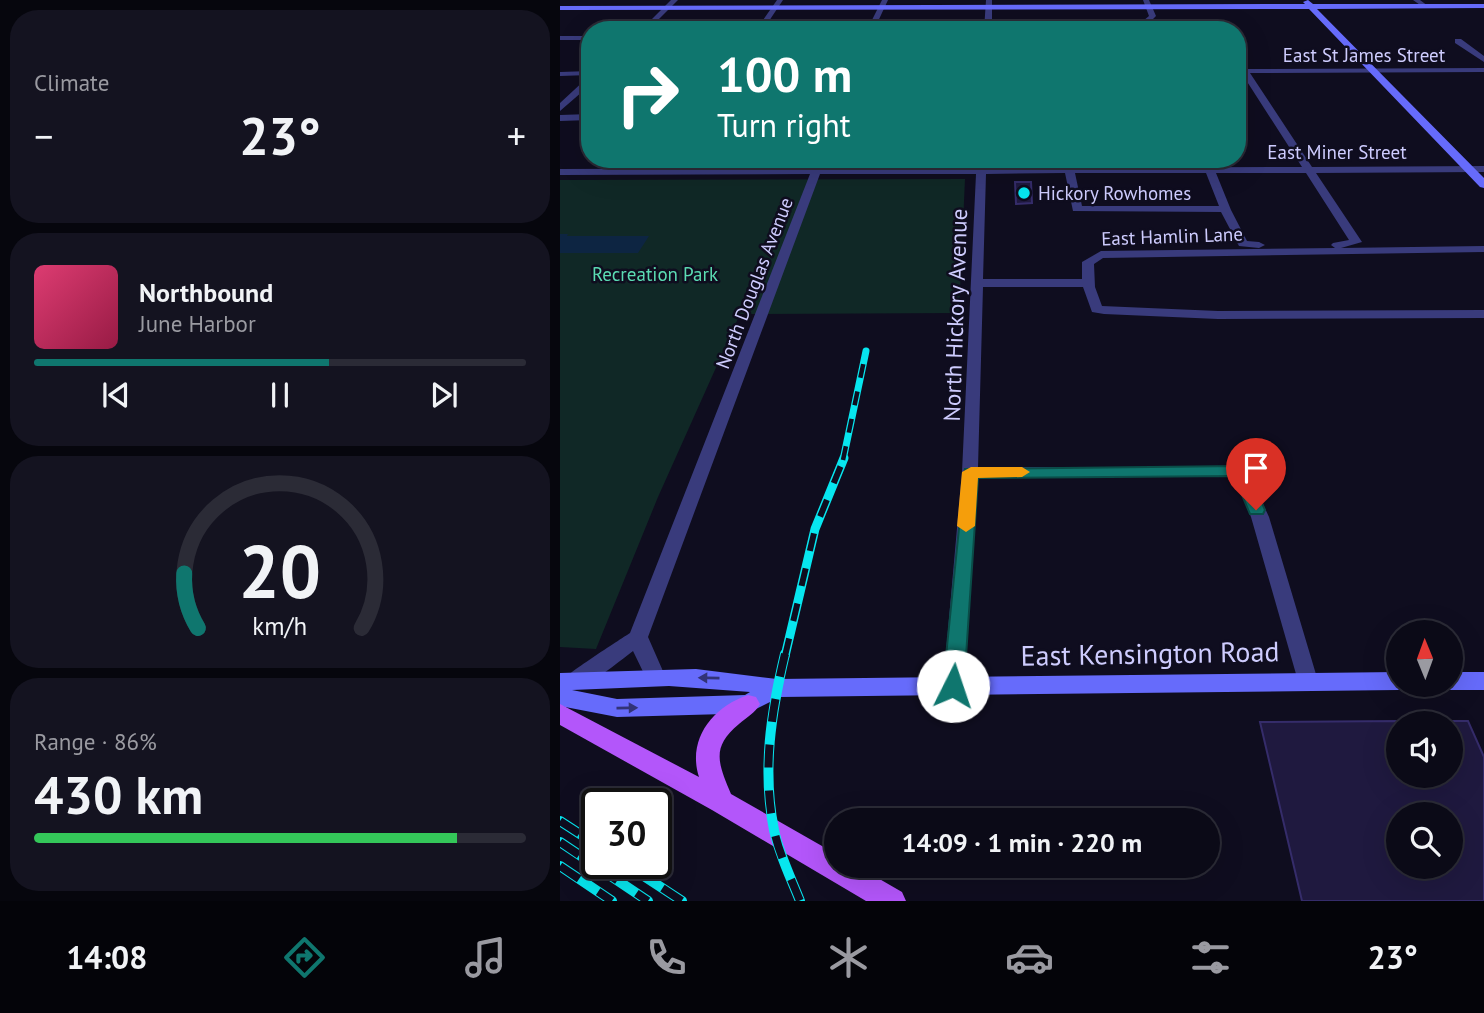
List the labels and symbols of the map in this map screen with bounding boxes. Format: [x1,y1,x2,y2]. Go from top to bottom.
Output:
street label: East St James Street [1283,43,1446,67]
street label: East Miner Street [1267,140,1407,164]
place label: Hickory Rowhomes [1038,181,1191,205]
marker: Hickory Rowhomes [1016,185,1032,201]
street label: North Douglas Avenue [710,194,798,372]
street label: North Hickory Avenue [937,208,973,422]
street label: East Hamlin Lane [1101,222,1243,250]
park label: Recreation Park [592,262,718,286]
pin [1226,438,1286,510]
north arrow [1386,620,1463,696]
street label: East Kensington Road [1020,632,1280,674]
position arrow [916,649,990,723]
one-way arrow [698,673,720,684]
one-way arrow [616,702,638,714]
speed limit sign: 30 [581,788,672,879]

